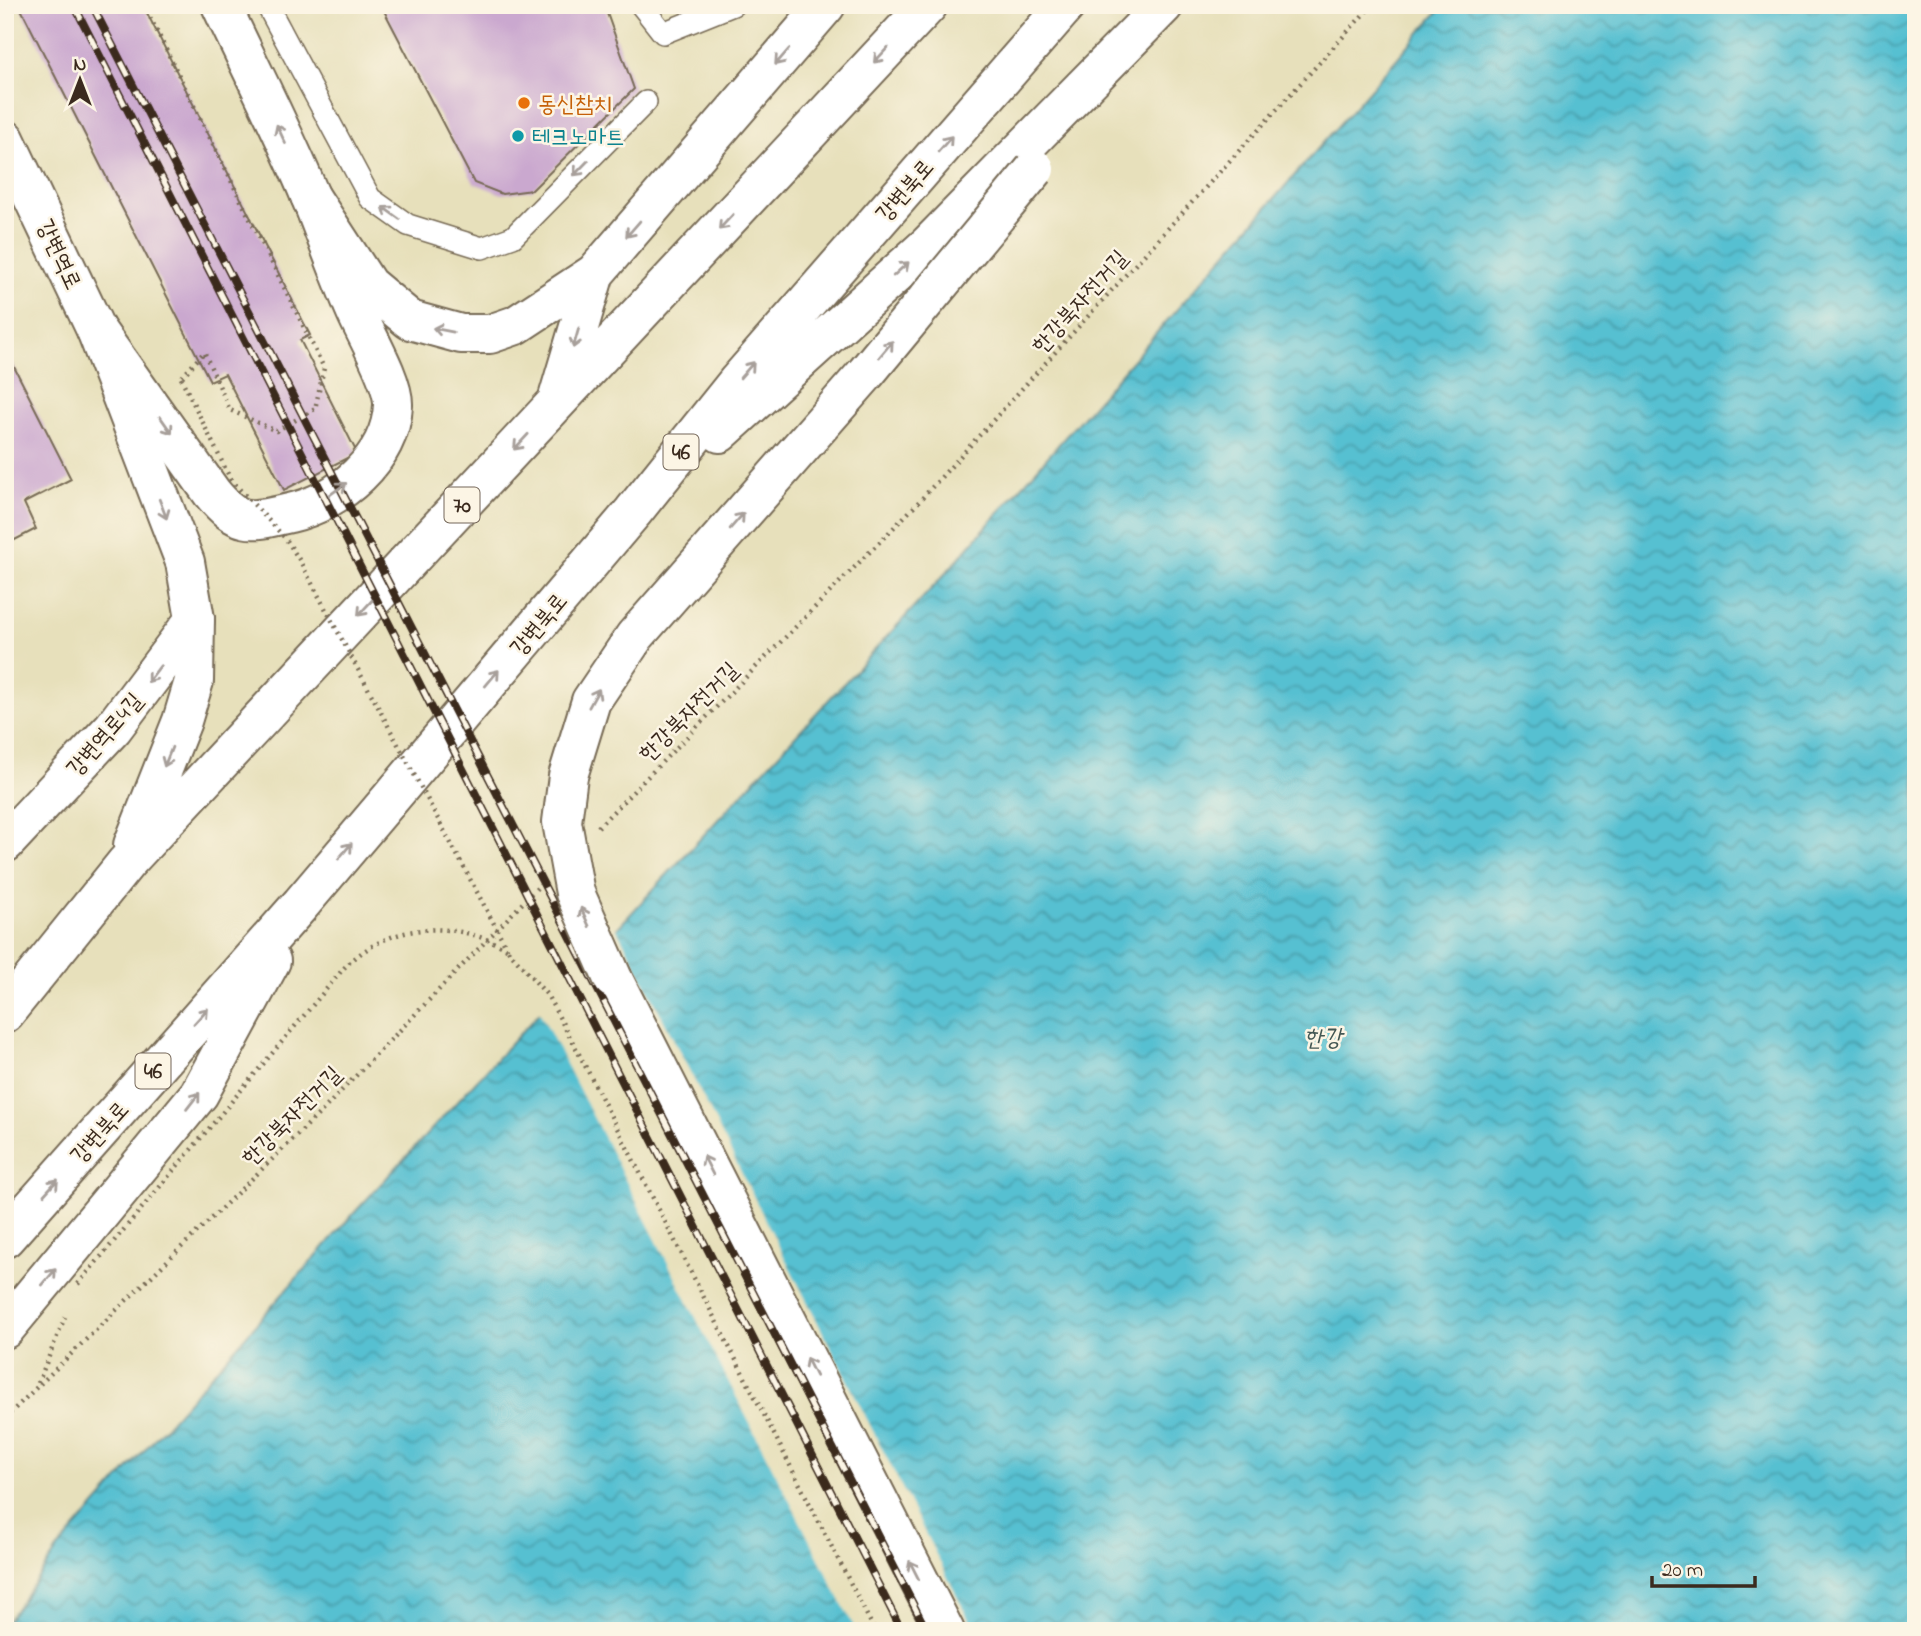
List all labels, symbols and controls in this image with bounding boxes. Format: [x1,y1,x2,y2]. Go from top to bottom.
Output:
north arrow [46,46,116,116]
one-way arrow [873,46,890,63]
one-way arrow [774,48,790,66]
text: N [74,52,87,79]
place label: 동신참치 [538,89,612,122]
marker: 동신참치 [516,95,532,111]
place label: 테크노마트 [532,122,625,155]
one-way arrow [274,124,287,145]
marker: 테크노마트 [510,128,526,144]
one-way arrow [937,135,953,153]
street label: 강변북로 [869,153,943,230]
one-way arrow [572,159,589,176]
one-way arrow [382,206,401,220]
one-way arrow [718,213,735,230]
street label: 강변역로 [27,215,88,296]
one-way arrow [625,220,641,238]
street label: 한강북자전거길 [1025,243,1136,362]
one-way arrow [892,261,910,277]
one-way arrow [432,323,455,337]
one-way arrow [568,327,581,349]
one-way arrow [878,341,894,359]
one-way arrow [739,362,755,380]
one-way arrow [159,415,173,434]
one-way arrow [513,433,530,450]
road number: 46 [664,434,698,470]
one-way arrow [328,482,347,496]
road number: 70 [444,488,480,522]
one-way arrow [158,497,171,519]
one-way arrow [729,512,745,530]
street label: 강변북로 [503,587,576,665]
one-way arrow [357,599,374,616]
street label: 한강북자전거길 [632,655,747,770]
one-way arrow [147,664,162,683]
one-way arrow [484,669,500,687]
street label: 강변역로4길 [60,686,152,785]
one-way arrow [588,688,602,708]
one-way arrow [160,745,173,767]
one-way arrow [337,843,353,861]
one-way arrow [578,906,591,928]
one-way arrow [193,1007,209,1025]
water label: 한강 [1304,1022,1345,1057]
road number: 46 [136,1054,170,1088]
street label: 한강북자전거길 [235,1059,350,1174]
one-way arrow [186,1092,201,1111]
street label: 강변북로 [64,1095,138,1172]
one-way arrow [700,1155,714,1176]
one-way arrow [42,1178,58,1196]
one-way arrow [41,1268,57,1286]
one-way arrow [804,1357,817,1378]
scale bar [1652,1545,1755,1589]
text: 20 m [1662,1556,1703,1586]
one-way arrow [907,1560,921,1581]

